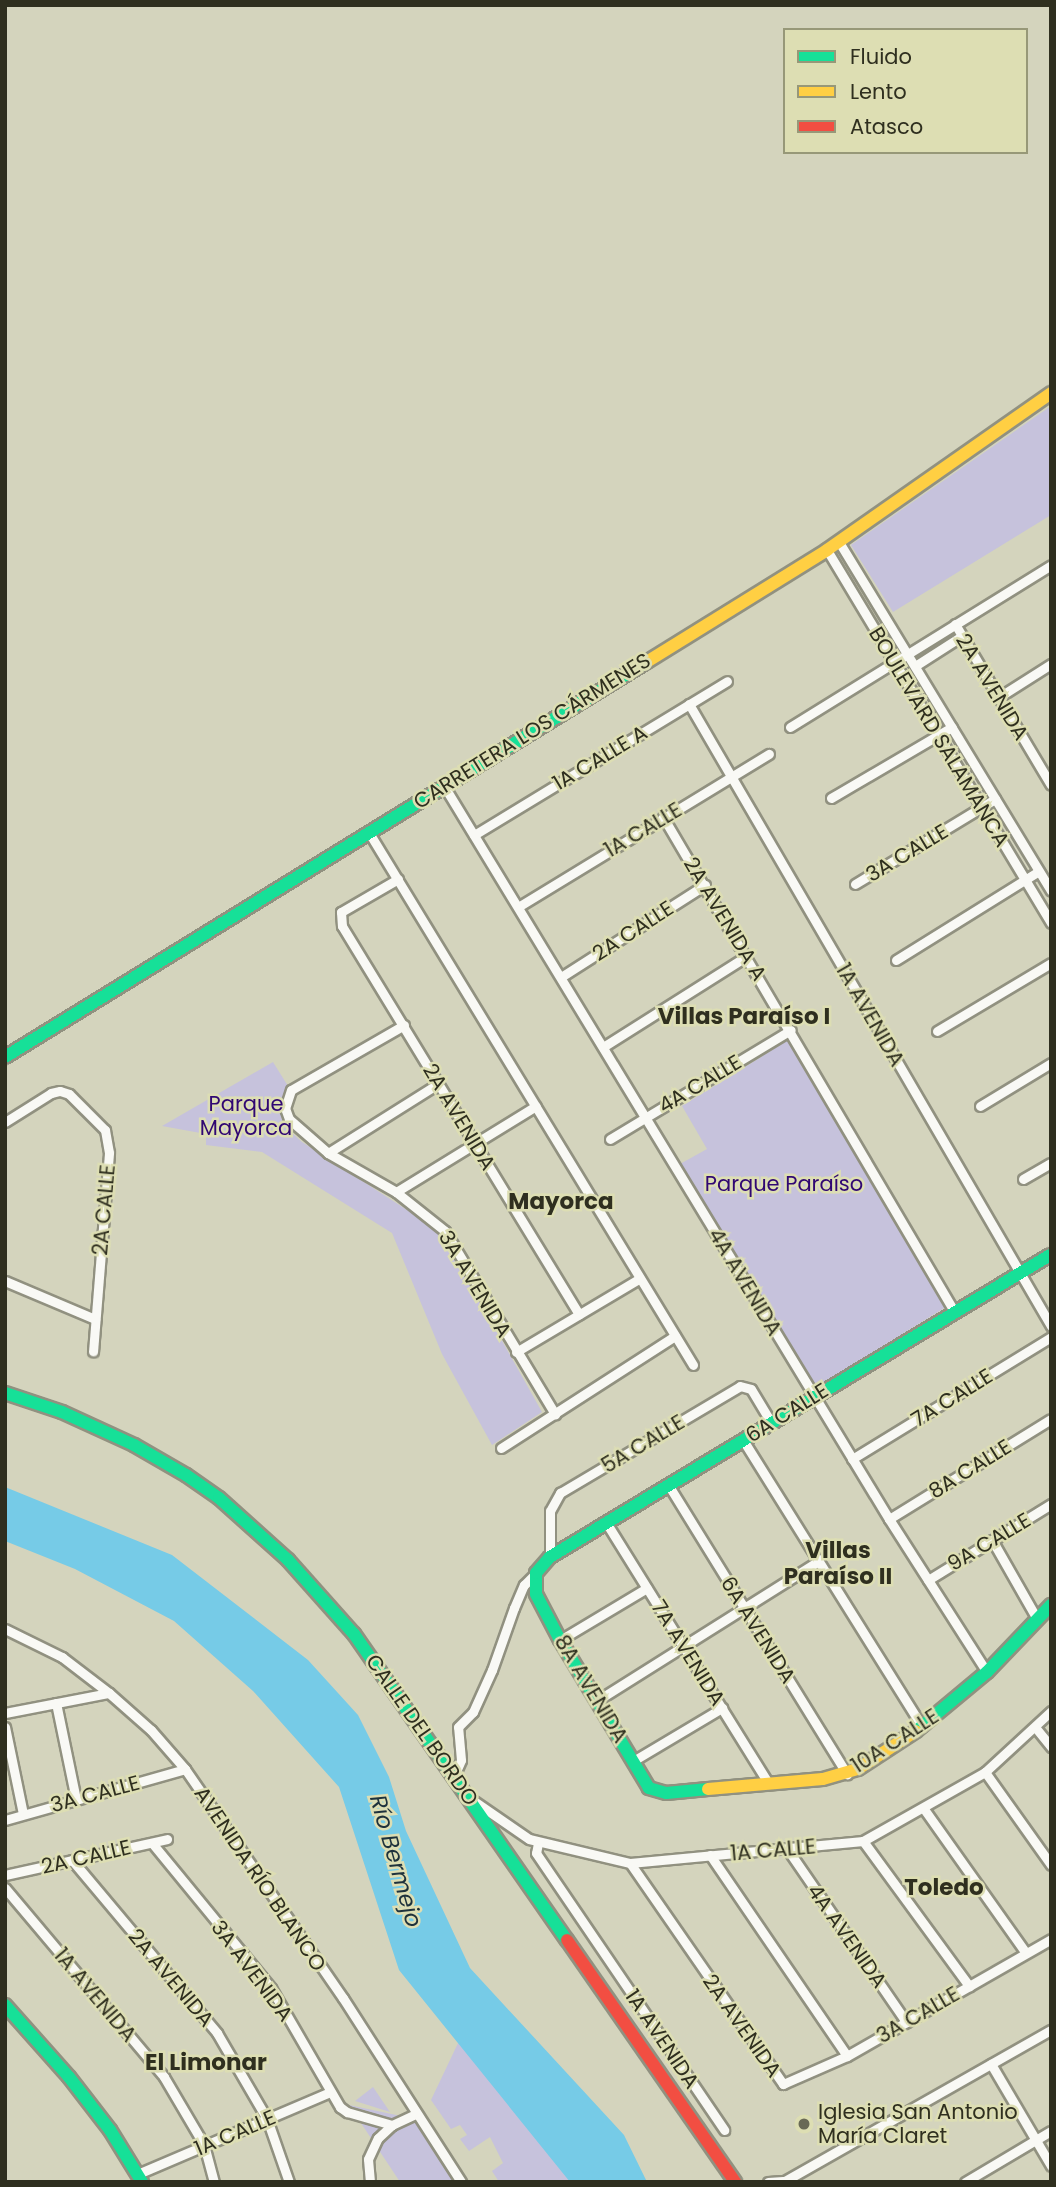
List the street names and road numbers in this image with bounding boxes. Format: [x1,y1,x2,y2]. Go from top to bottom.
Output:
street label: BOULEVARD SALAMANCA [863,622,1015,852]
street label: 2A AVENIDA [950,629,1034,745]
street label: CARRETERA LOS CÁRMENES [409,648,655,814]
street label: 1A CALLE A [548,720,652,796]
street label: 1A CALLE [600,797,686,863]
street label: 3A CALLE [861,819,953,887]
street label: 2A AVENIDA A [678,853,772,985]
street label: 2A CALLE [588,896,678,966]
street label: 1A AVENIDA [830,959,910,1071]
street label: 4A CALLE [654,1049,746,1119]
street label: 2A AVENIDA [417,1059,501,1175]
street label: 2A CALLE [87,1164,121,1256]
street label: 4A AVENIDA [703,1224,787,1340]
street label: 3A AVENIDA [433,1226,517,1342]
street label: 7A CALLE [907,1363,997,1433]
street label: 6A CALLE [741,1378,833,1448]
street label: 5A CALLE [597,1409,689,1479]
street label: 8A CALLE [924,1434,1016,1504]
street label: 9A CALLE [943,1507,1035,1577]
street label: 6A AVENIDA [715,1572,801,1688]
street label: 7A AVENIDA [646,1596,730,1710]
street label: 8A AVENIDA [549,1631,633,1747]
street label: CALLE DEL BORDO [360,1650,484,1810]
street label: 10A CALLE [847,1703,943,1779]
street label: 3A CALLE [48,1770,142,1818]
street label: AVENIDA RÍO BLANCO [189,1782,331,1976]
street label: 2A CALLE [39,1834,133,1880]
street label: 1A CALLE [729,1834,817,1866]
street label: 4A AVENIDA [802,1879,892,1993]
street label: 3A AVENIDA [206,1915,298,2027]
street label: 2A AVENIDA [123,1924,219,2032]
street label: 1A AVENIDA [49,1943,141,2047]
street label: 2A AVENIDA [697,1970,787,2082]
street label: 3A CALLE [872,1981,964,2049]
street label: 1A AVENIDA [620,1984,704,2094]
street label: 1A CALLE [191,2105,279,2161]

